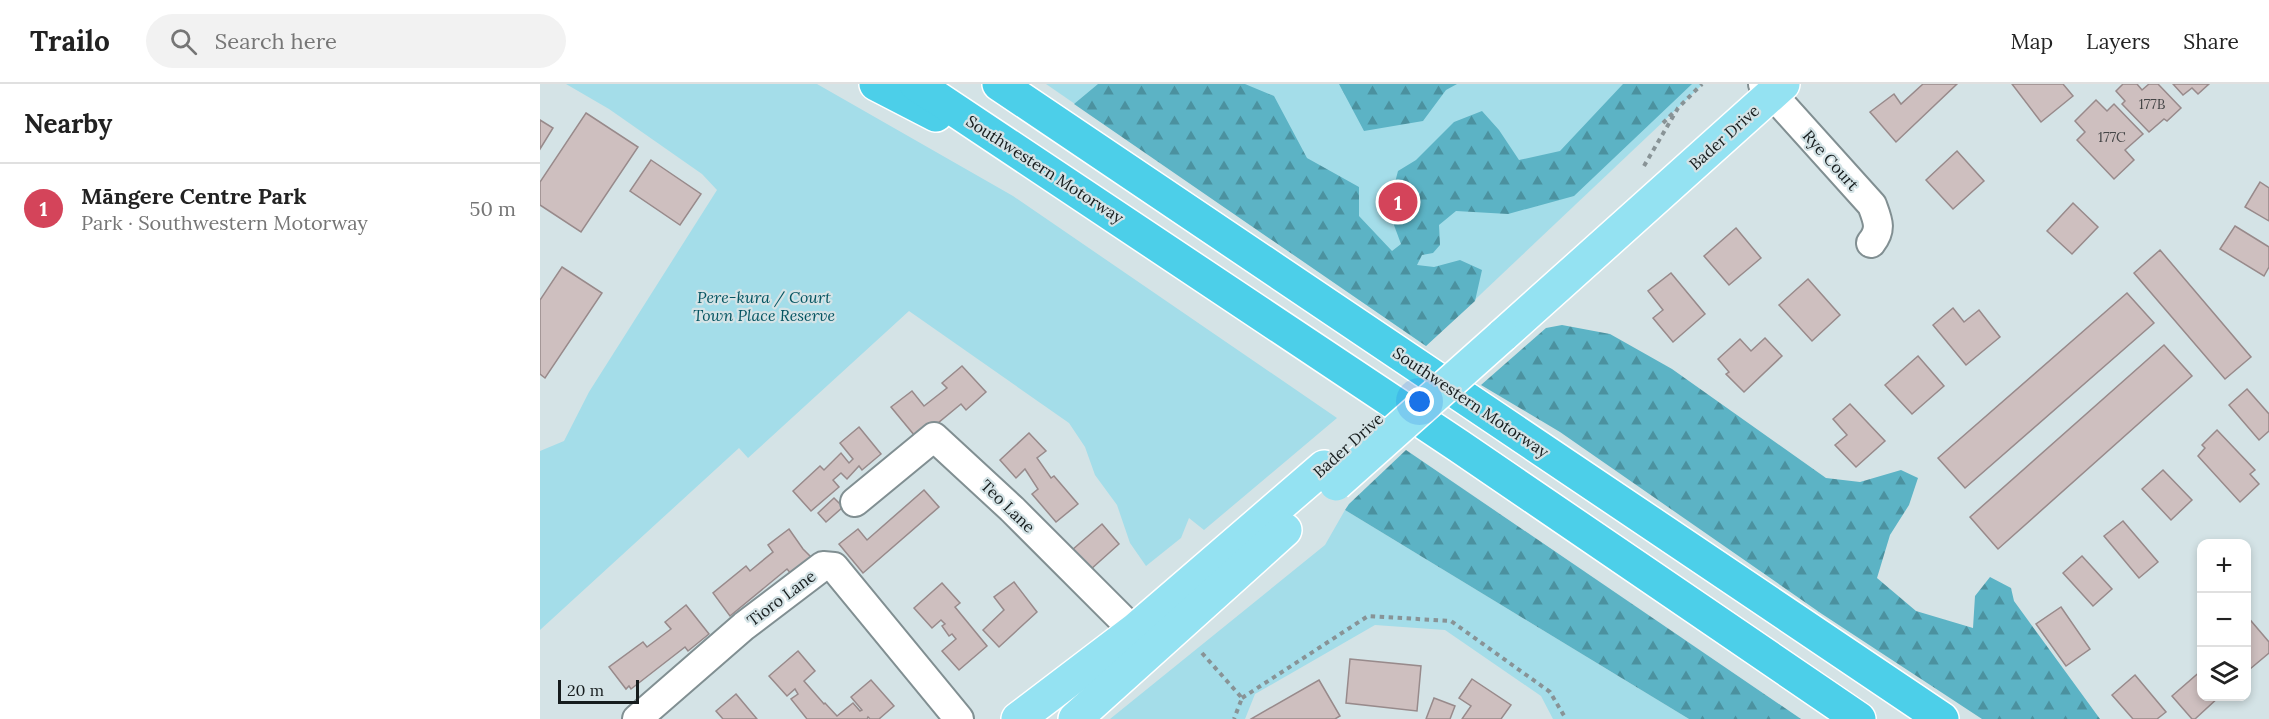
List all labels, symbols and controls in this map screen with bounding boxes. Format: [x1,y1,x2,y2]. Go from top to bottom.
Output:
search box [146,14,566,68]
text: Trailo [30,23,110,59]
icon: search [167,25,200,58]
text: Search here [215,27,337,55]
text: Map [2010,28,2053,55]
text: Layers [2086,28,2150,55]
text: Share [2183,28,2239,55]
house number: 177B [2139,95,2166,113]
street label: Bader Drive [1685,100,1763,174]
text: Nearby [24,107,112,140]
street label: Southwestern Motorway [962,111,1128,228]
street label: Rye Court [1799,126,1864,195]
house number: 177C [2098,128,2126,146]
pin: 1 [1378,180,1418,224]
text: Māngere Centre Park [81,182,306,210]
text: 1 [39,196,48,221]
text: 50 m [470,196,516,221]
text: Park · Southwestern Motorway [81,210,368,235]
park label: Pere-kura / Court Town Place Reserve [693,287,835,325]
street label: Southwestern Motorway [1389,342,1553,462]
your location [1405,387,1434,416]
street label: Bader Drive [1309,408,1387,482]
street label: Teo Lane [977,475,1040,537]
map controls [2197,539,2251,701]
button: + [2197,539,2251,593]
street label: Tioro Lane [743,566,820,630]
button: − [2197,593,2251,647]
button: layers [2197,647,2251,701]
scale bar [558,677,639,704]
text: 20 m [567,680,604,700]

